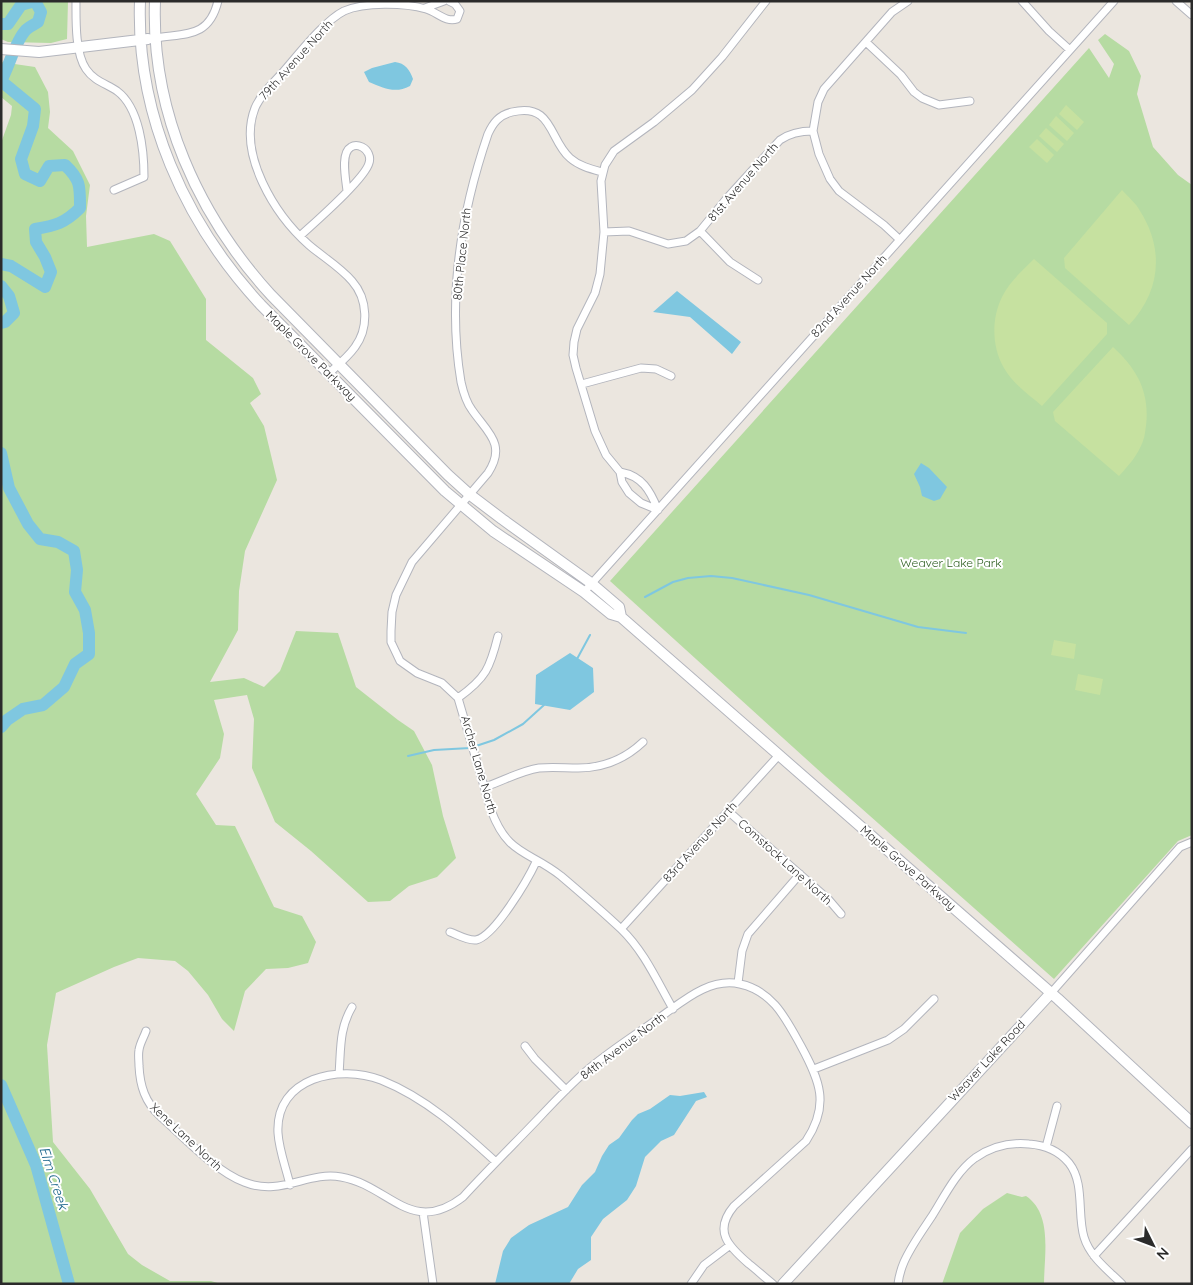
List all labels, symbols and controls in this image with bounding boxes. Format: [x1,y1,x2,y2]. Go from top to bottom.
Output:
street label: 79th Avenue North [256,16,336,103]
street label: 81st Avenue North [704,139,781,224]
street label: 80th Place North [449,207,474,301]
street label: 82nd Avenue North [807,251,890,340]
street label: Maple Grove Parkway [263,307,360,404]
park label: Weaver Lake Park [900,555,1002,570]
street label: Archer Lane North [458,714,501,816]
street label: 83rd Avenue North [659,798,740,885]
street label: Comstock Lane North [735,816,835,908]
street label: Maple Grove Parkway [857,822,959,913]
street label: 84th Avenue North [577,1009,668,1083]
street label: Weaver Lake Road [945,1017,1028,1105]
street label: Xene Lane North [147,1099,225,1174]
water label: Elm Creek [35,1144,73,1213]
north arrow [1128,1220,1178,1270]
text: N [1153,1244,1173,1264]

